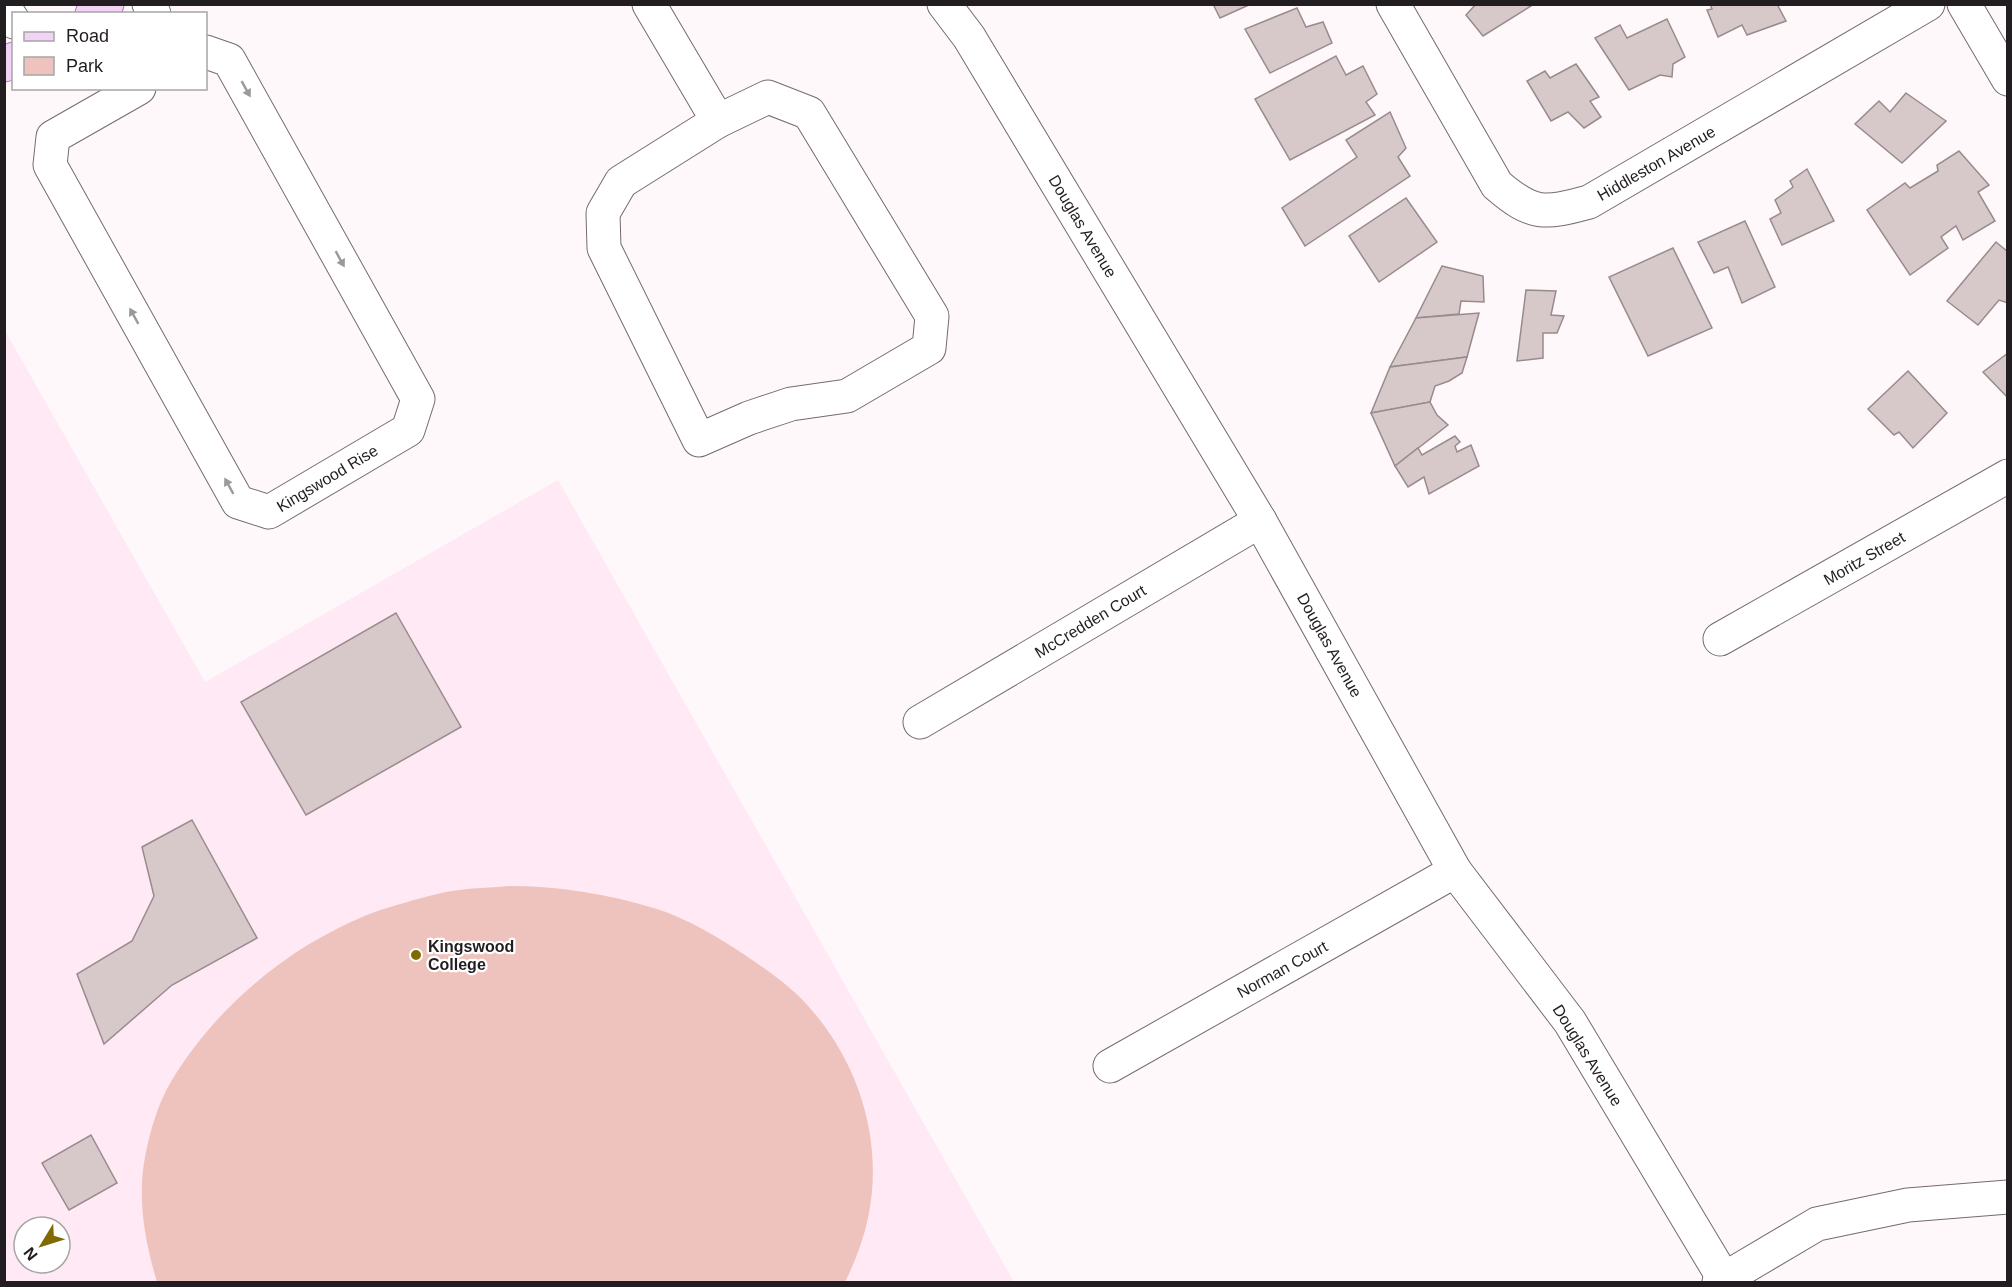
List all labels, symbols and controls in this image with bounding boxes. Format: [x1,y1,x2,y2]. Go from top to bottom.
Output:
legend [12,12,207,90]
text: Road [66,26,109,46]
text: Park [66,56,104,76]
one-way arrow [240,81,251,97]
street label: Hiddleston Avenue [1594,123,1718,204]
street label: Douglas Avenue [1045,172,1120,281]
one-way arrow [335,251,346,267]
one-way arrow [129,307,139,324]
street label: Kingswood Rise [274,442,381,515]
one-way arrow [224,478,234,495]
street label: Moritz Street [1821,528,1908,588]
street label: McCredden Court [1032,581,1149,661]
street label: Douglas Avenue [1294,590,1365,700]
street label: Norman Court [1234,937,1331,1001]
place label: Kingswood College [428,938,514,973]
marker: Kingswood College [409,948,423,962]
street label: Douglas Avenue [1550,1001,1626,1109]
north arrow [12,1215,72,1275]
text: N [20,1244,41,1264]

